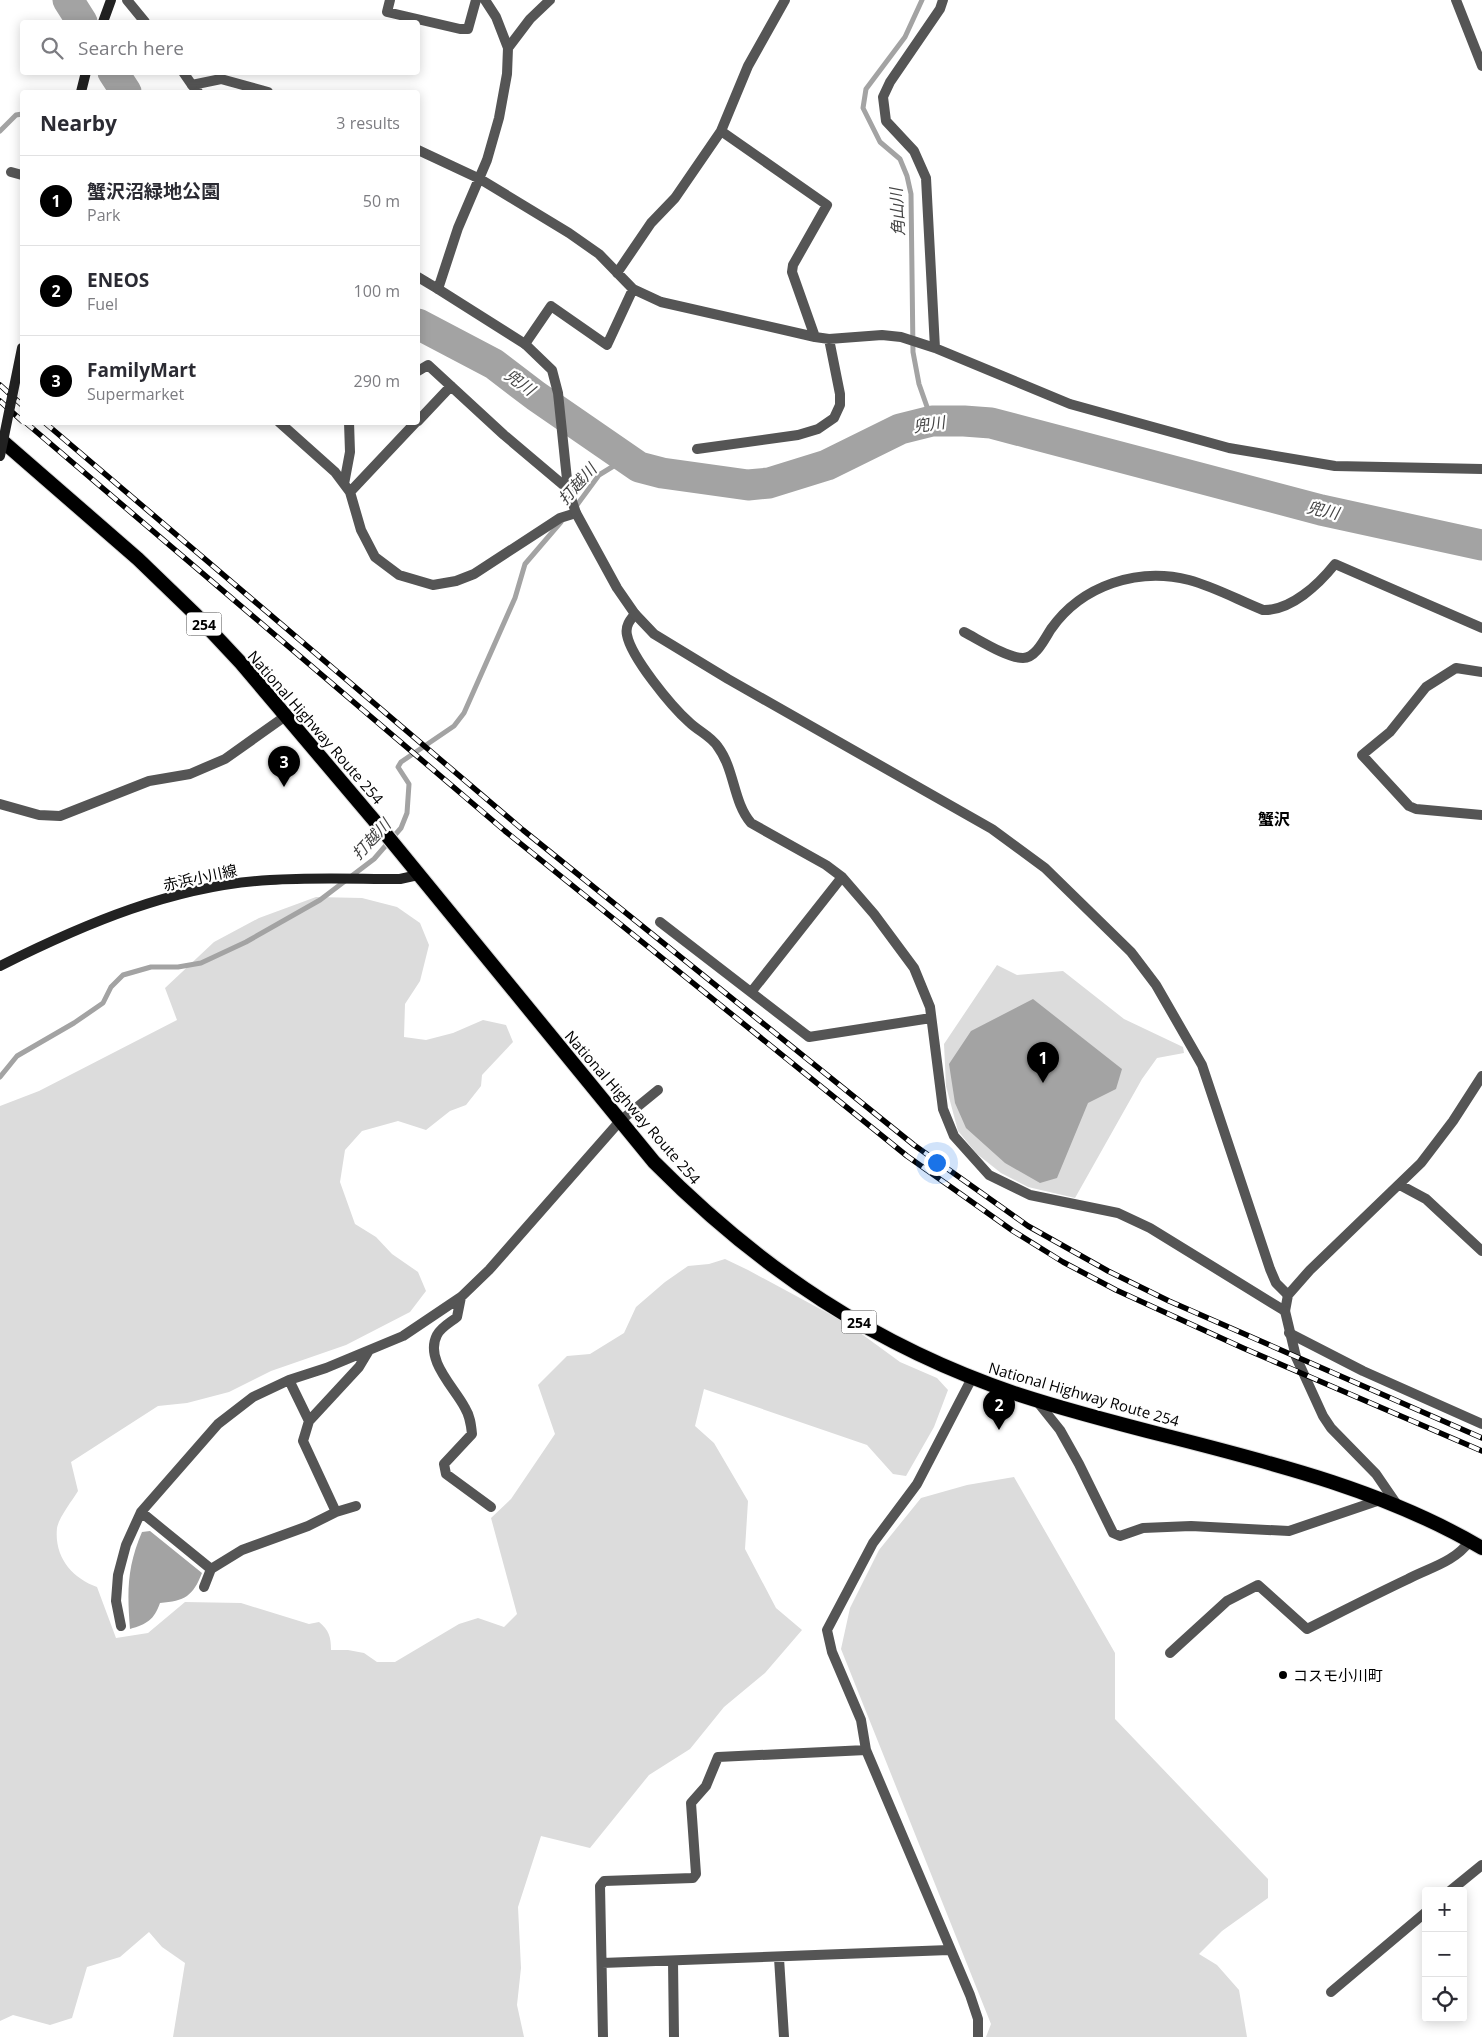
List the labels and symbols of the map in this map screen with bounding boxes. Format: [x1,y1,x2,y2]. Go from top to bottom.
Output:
water label: 角山川 [885,185,909,237]
water label: 兜川 [501,364,541,401]
water label: 兜川 [912,411,948,437]
water label: 打越川 [553,457,603,509]
water label: 兜川 [1305,496,1343,525]
road number: 254 [186,612,222,636]
street label: National Highway Route 254 [244,646,389,808]
pin: 3 [268,746,300,787]
district label: 蟹沢 [1258,808,1290,830]
water label: 打越川 [347,812,397,864]
street label: 赤浜小川線 [161,859,239,895]
street label: National Highway Route 254 [561,1026,706,1188]
pin: 1 [1027,1042,1059,1083]
your location [924,1150,950,1176]
road number: 254 [842,1310,876,1334]
street label: National Highway Route 254 [987,1358,1181,1430]
pin: 2 [983,1389,1015,1430]
place label: コスモ小川町 [1293,1665,1383,1685]
marker: コスモ小川町 [1277,1669,1289,1681]

